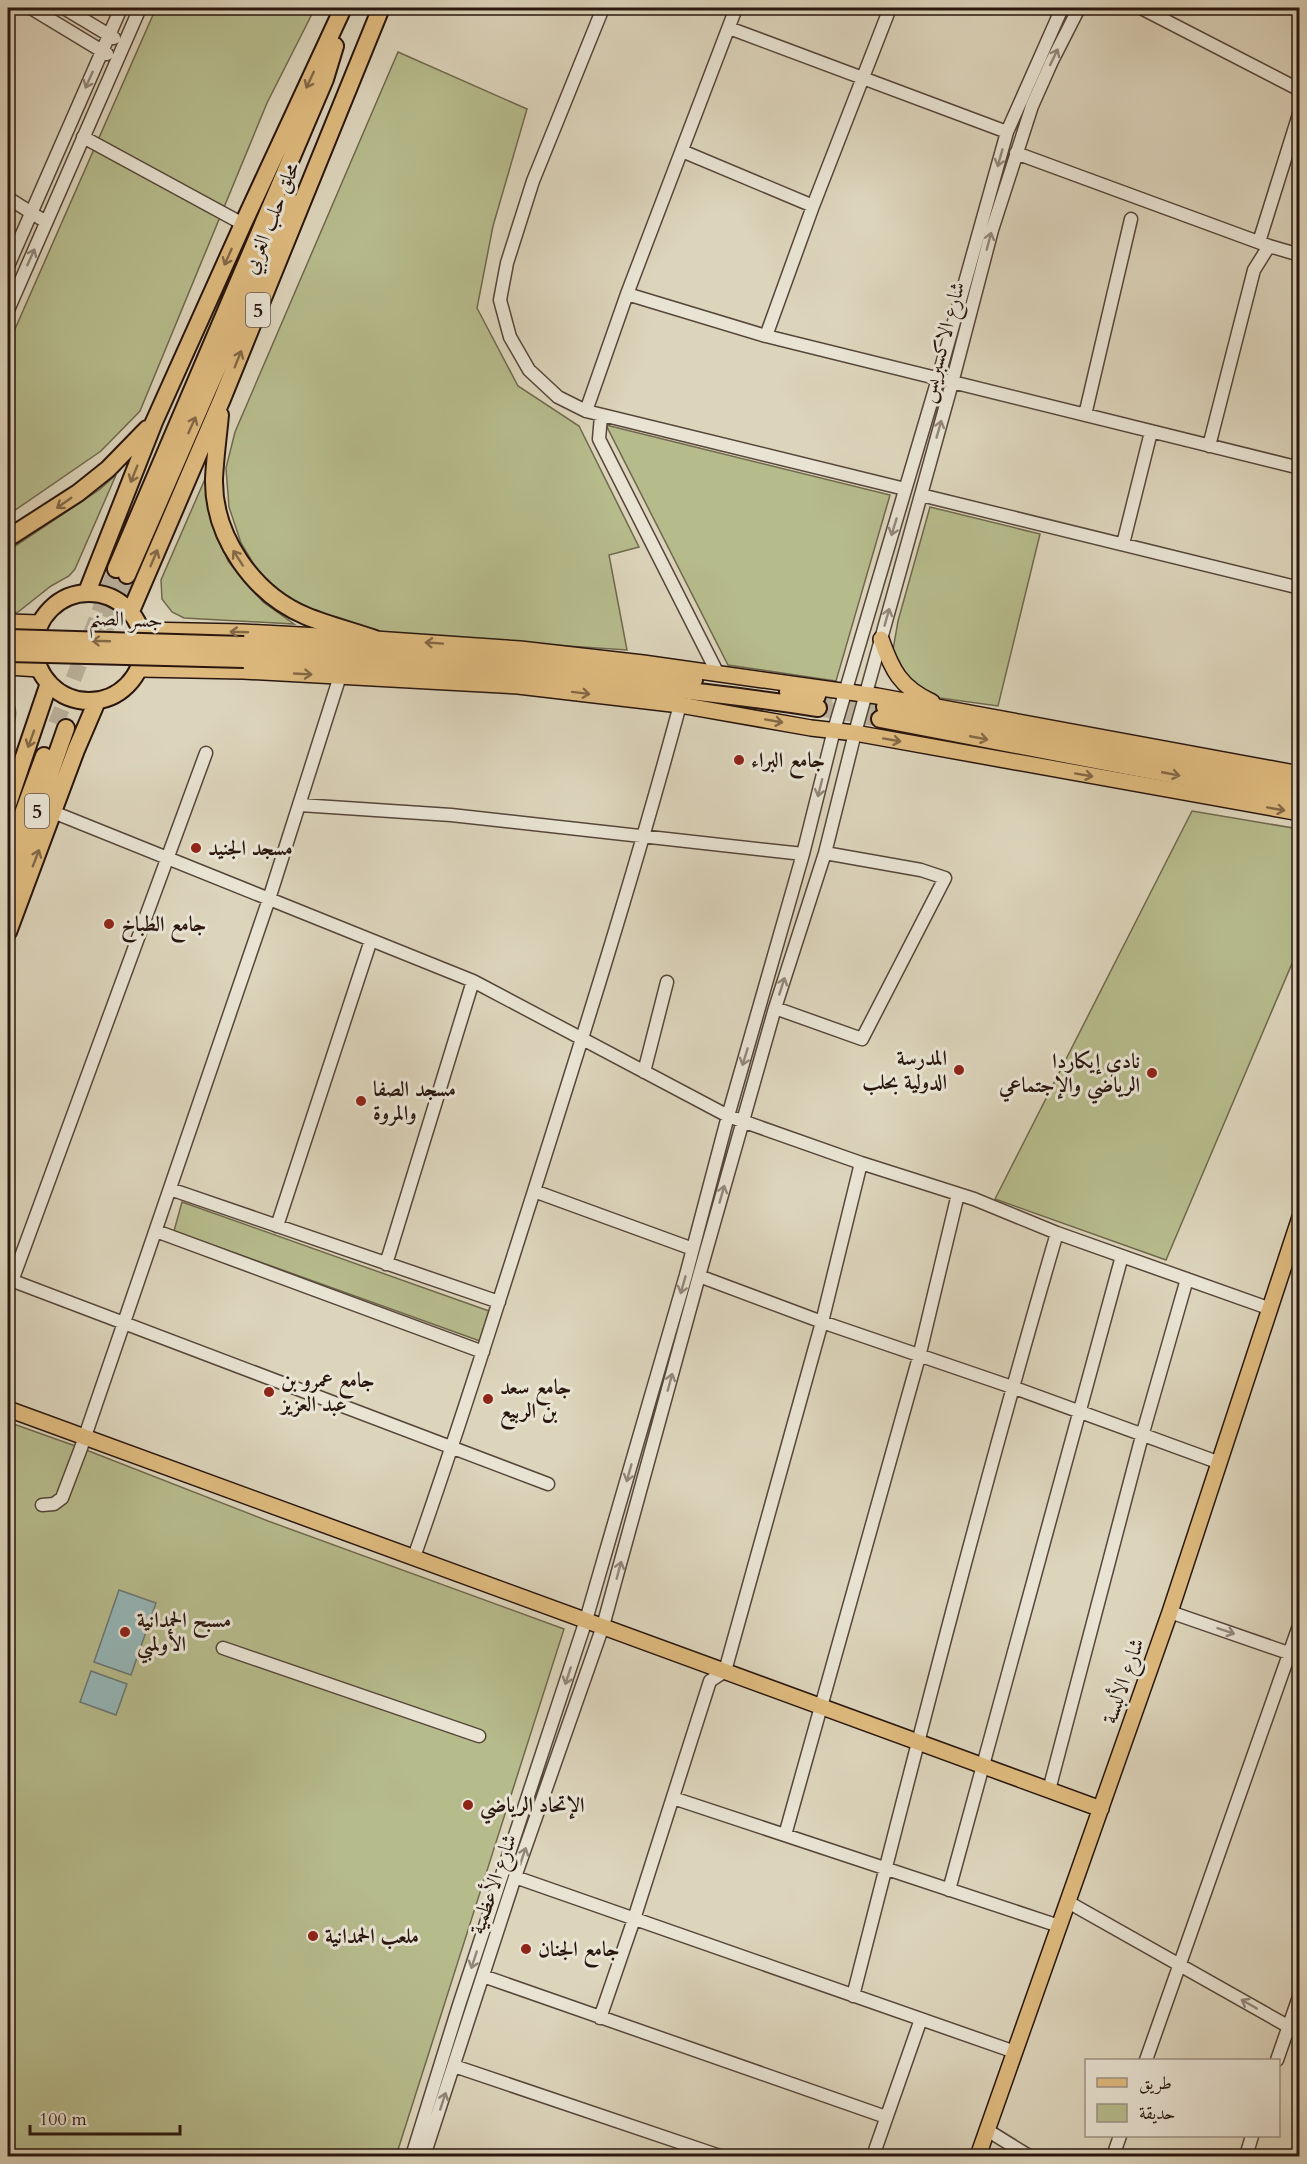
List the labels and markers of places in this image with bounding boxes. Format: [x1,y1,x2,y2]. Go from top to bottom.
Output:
place label: جامع البراء [751,746,825,779]
marker: جامع البراء [732,753,746,767]
place label: مسجد الجنيد [208,834,293,863]
marker: مسجد الجنيد [189,841,203,855]
place label: جامع الطباخ [121,910,207,943]
marker: جامع الطباخ [102,917,116,931]
place label: المدرسة الدولية بحلب [862,1044,947,1097]
place label: نادي إيكاردا الرياضي والإجتماعي [998,1047,1140,1105]
marker: المدرسة الدولية بحلب [952,1063,966,1077]
marker: نادي إيكاردا الرياضي والإجتماعي [1145,1066,1159,1080]
place label: مسجد الصفا والمروة [373,1075,456,1128]
marker: مسجد الصفا والمروة [354,1094,368,1108]
place label: جامع عمرو بن عبد العزيز [279,1366,375,1419]
place label: جامع سعد بن الربيع [500,1373,571,1430]
marker: جامع عمرو بن عبد العزيز [262,1385,276,1399]
marker: جامع سعد بن الربيع [481,1392,495,1406]
place label: مسبح الحمدانية الأولمبي [137,1606,231,1664]
marker: مسبح الحمدانية الأولمبي [118,1625,132,1639]
place label: الإتحاد الرياضي [480,1791,585,1825]
marker: الإتحاد الرياضي [461,1798,475,1812]
place label: ملعب الحمدانية [325,1922,419,1951]
marker: ملعب الحمدانية [306,1929,320,1943]
place label: جامع الجنان [538,1935,620,1968]
marker: جامع الجنان [519,1942,533,1956]

